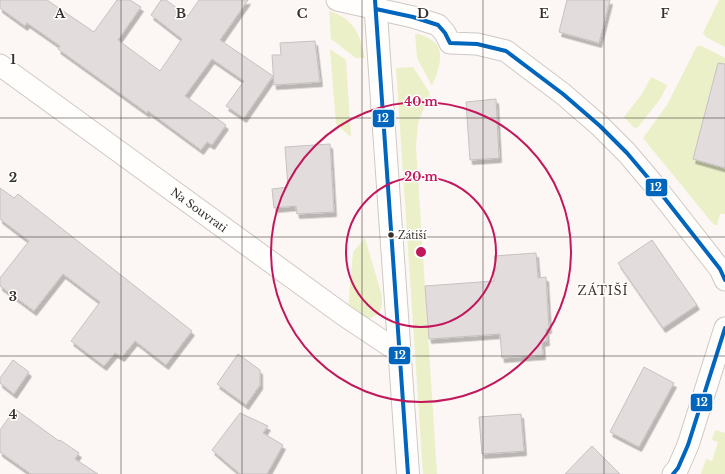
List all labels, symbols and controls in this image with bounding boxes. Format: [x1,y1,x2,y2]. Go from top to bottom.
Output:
text: A [54,5,66,22]
text: B [176,5,186,22]
text: C [297,5,308,22]
text: D [417,5,429,22]
text: E [539,5,549,22]
text: F [661,5,670,22]
text: 1 [10,51,16,68]
text: 40 m [404,94,438,109]
line badge: 12 [372,109,395,128]
text: 12 [377,111,389,125]
text: 2 [9,169,17,186]
text: 20 m [404,169,438,184]
line badge: 12 [645,178,668,197]
text: 12 [650,180,662,194]
street label: Na Souvrati [168,185,230,235]
place label: Zátiší [398,229,427,242]
marker: Zátiší [386,230,396,240]
centre of rings [414,245,428,259]
district label: ZÁTIŠÍ [578,282,628,298]
text: 3 [9,288,17,305]
line badge: 12 [388,346,411,365]
text: 12 [394,348,406,362]
line badge: 12 [690,393,713,412]
text: 12 [696,395,708,409]
text: 4 [9,406,18,423]

